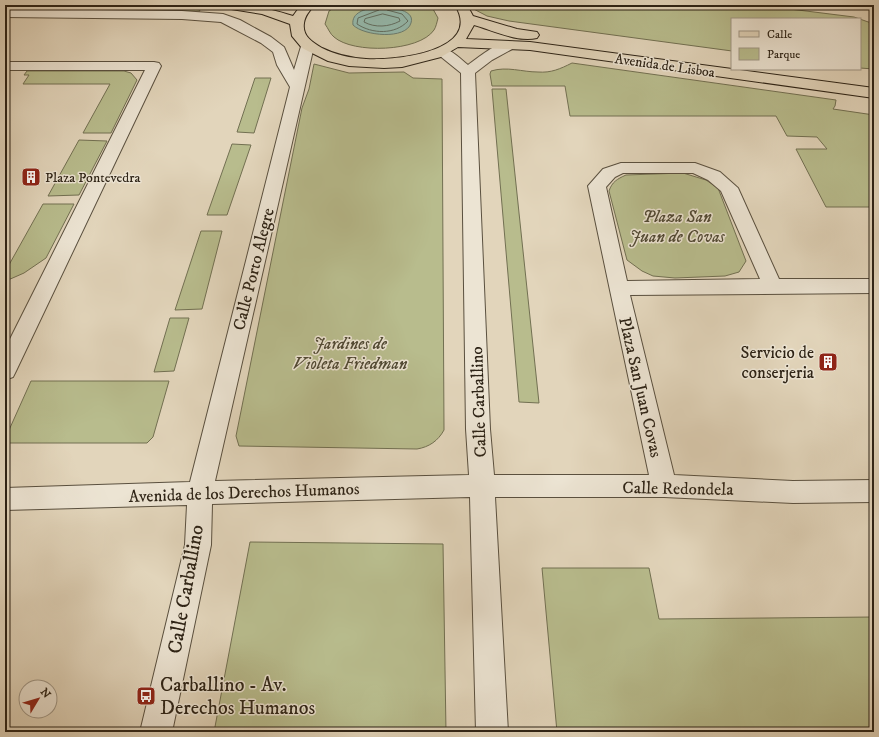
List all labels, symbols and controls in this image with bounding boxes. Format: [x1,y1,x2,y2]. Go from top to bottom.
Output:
legend [731,18,861,70]
text: Calle [767,27,792,42]
text: Parque [767,47,800,62]
street label: Avenida de Lisboa [614,50,716,82]
building icon: Plaza Pontevedra [20,166,42,188]
place label: Plaza Pontevedra [45,169,141,187]
street label: Calle Porto Alegre [228,206,280,333]
park label: Plaza San Juan de Covas [629,206,726,248]
street label: Plaza San Juan Covas [613,315,667,460]
park label: Jardines de Violeta Friedman [293,333,408,375]
place label: Servicio de conserjeria [740,342,815,384]
street label: Calle Carballino [466,346,492,458]
building icon: Servicio de conserjeria [817,351,839,373]
street label: Calle Redondela [622,477,734,501]
street label: Avenida de los Derechos Humanos [128,478,360,508]
street label: Calle Carballino [163,523,210,656]
place label: Carballino - Av. Derechos Humanos [160,673,315,721]
north arrow [18,679,58,719]
bus stop icon: Carballino - Av. Derechos Humanos [135,685,157,707]
text: N [37,686,53,701]

